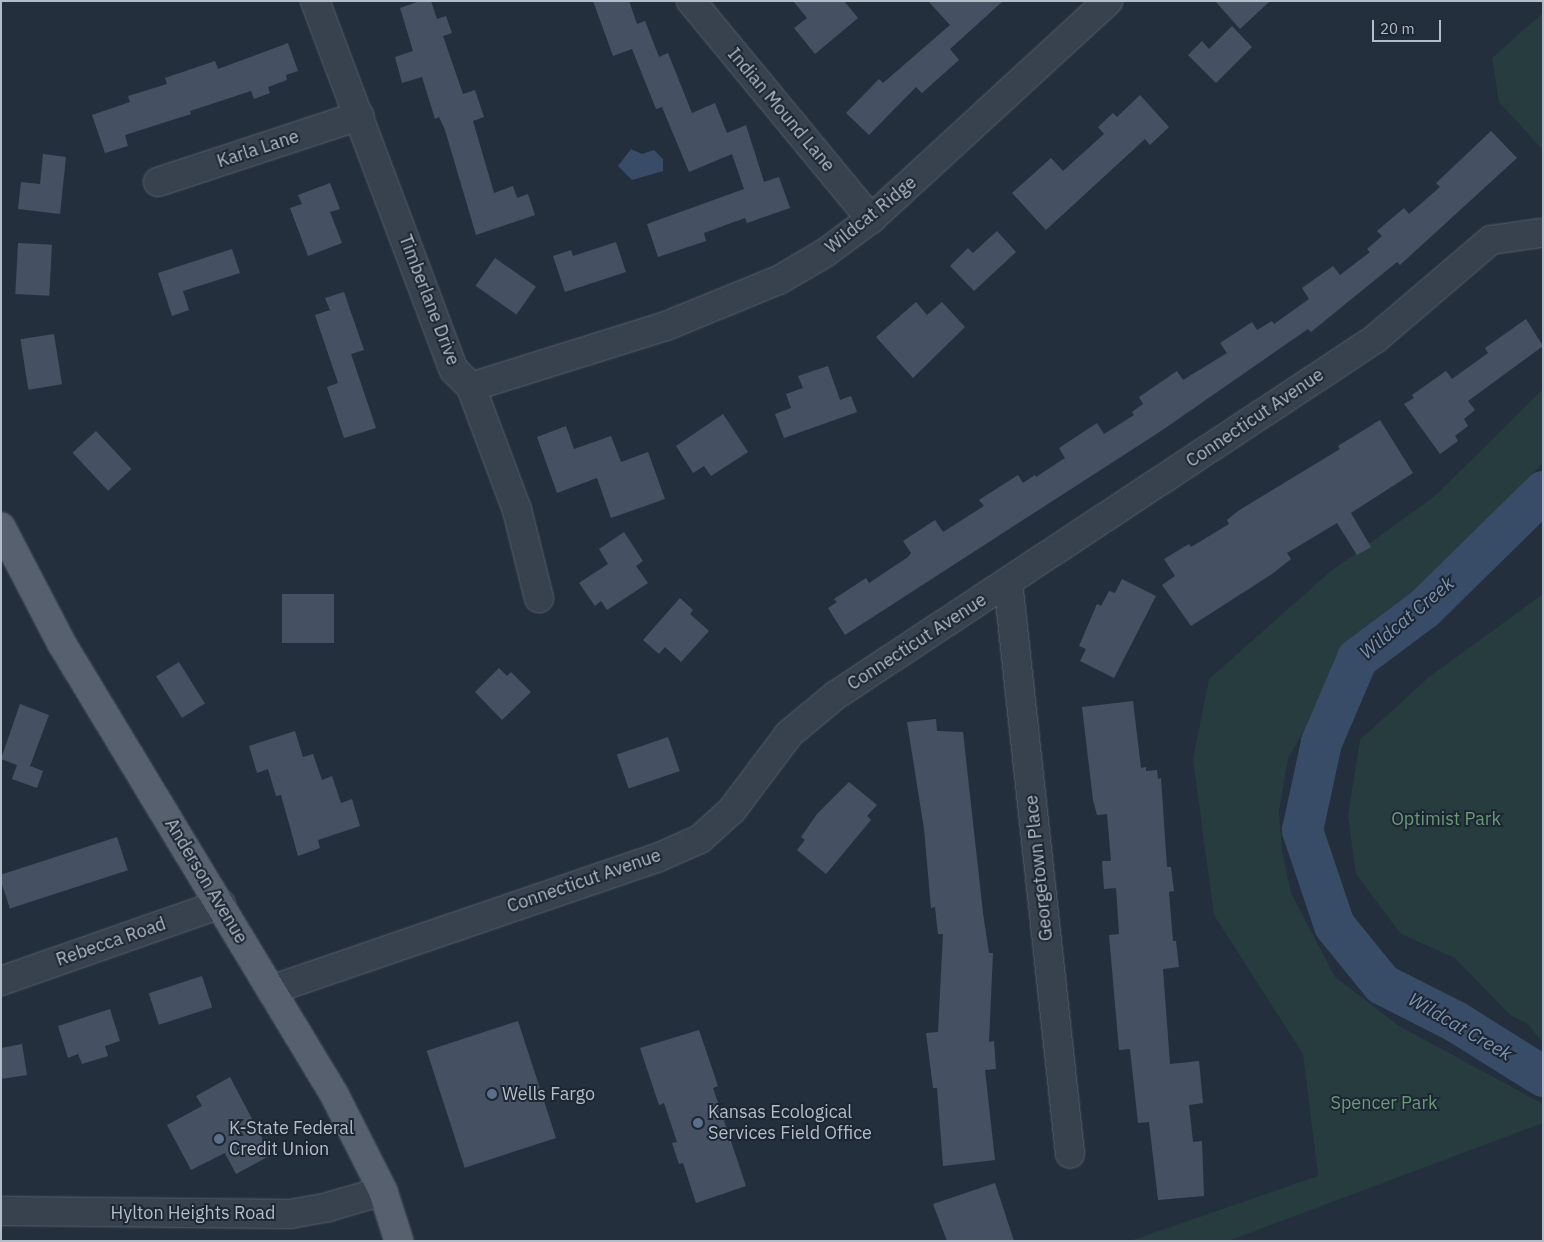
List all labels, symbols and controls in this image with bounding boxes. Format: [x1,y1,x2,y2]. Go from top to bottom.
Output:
scale bar [1374,10,1443,42]
text: 20 m [1380,19,1415,38]
street label: Indian Mound Lane [723,44,839,176]
street label: Karla Lane [214,126,302,172]
street label: Wildcat Ridge [821,172,921,258]
street label: Timberlane Drive [394,232,464,368]
street label: Connecticut Avenue [1182,364,1328,472]
water label: Wildcat Creek [1355,572,1459,664]
street label: Connecticut Avenue [843,589,991,695]
street label: Georgetown Place [1021,794,1057,942]
park label: Optimist Park [1391,808,1501,830]
street label: Anderson Avenue [160,815,252,947]
street label: Connecticut Avenue [504,845,664,917]
street label: Rebecca Road [53,913,169,971]
water label: Wildcat Creek [1404,988,1516,1066]
place label: Wells Fargo [502,1083,595,1105]
marker: Wells Fargo [486,1088,498,1100]
park label: Spencer Park [1330,1092,1438,1114]
place label: Kansas Ecological Services Field Office [708,1102,872,1144]
marker: Kansas Ecological Services Field Office [692,1117,704,1129]
place label: K-State Federal Credit Union [229,1118,354,1160]
marker: K-State Federal Credit Union [213,1133,225,1145]
street label: Hylton Heights Road [111,1202,275,1224]

